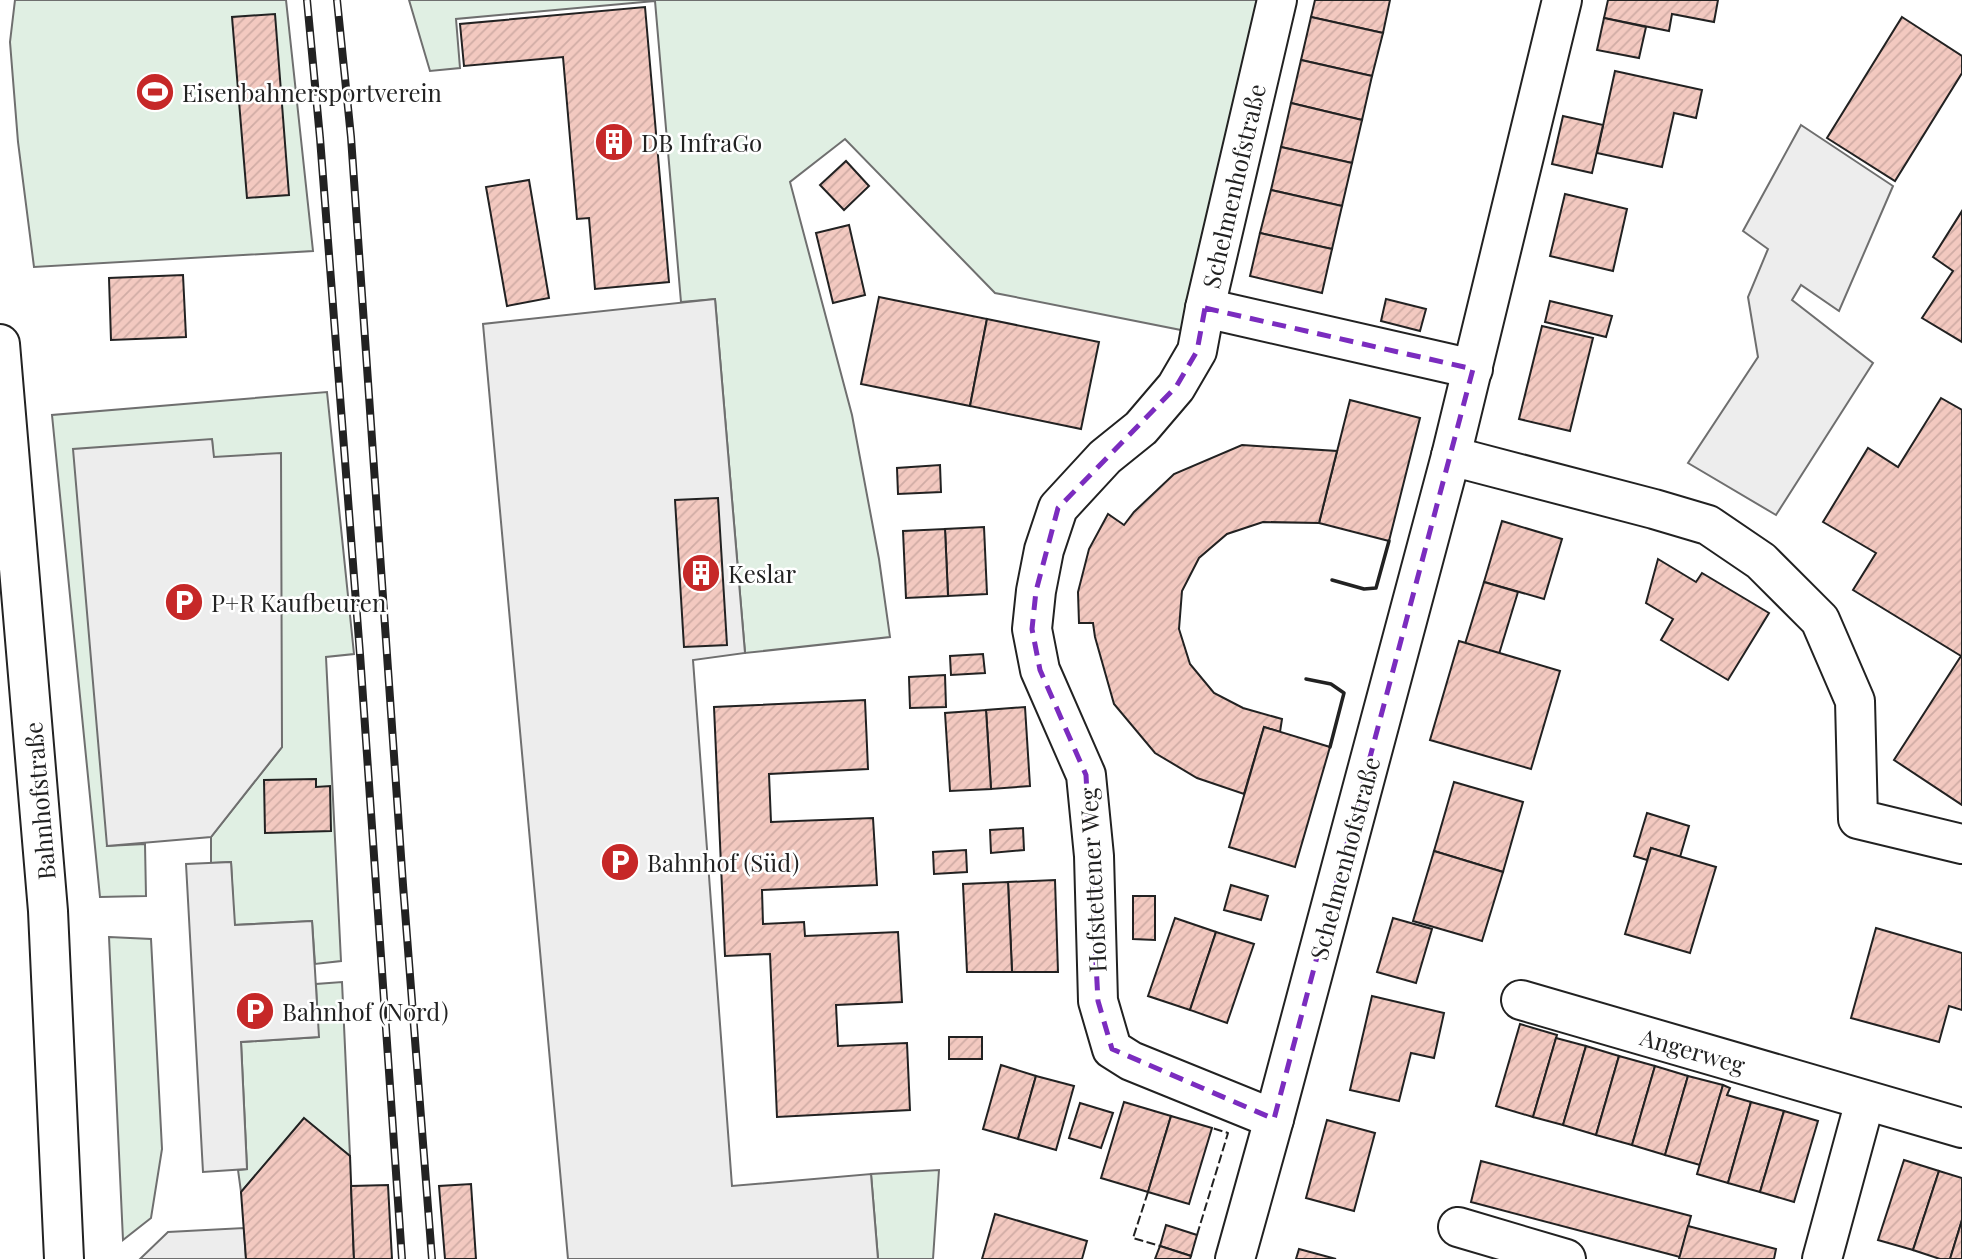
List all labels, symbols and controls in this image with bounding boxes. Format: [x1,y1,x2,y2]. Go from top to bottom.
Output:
sports icon: Eisenbahnersportverein [134,71,176,113]
place label: Eisenbahnersportverein [182,76,442,108]
street label: Schelmenhofstraße [1194,81,1272,291]
building icon: DB InfraGo [593,121,635,163]
place label: DB InfraGo [641,126,762,158]
building icon: Keslar [680,552,722,594]
place label: Keslar [728,557,796,589]
parking icon: P+R Kaufbeuren [163,581,205,623]
place label: P+R Kaufbeuren [211,586,386,618]
street label: Bahnhofstraße [16,721,62,881]
street label: Schelmenhofstraße [1302,753,1386,963]
street label: Hofstettener Weg [1071,786,1113,973]
parking icon: Bahnhof (Süd) [599,841,641,883]
place label: Bahnhof (Süd) [647,846,799,878]
parking icon: Bahnhof (Nord) [234,990,276,1032]
place label: Bahnhof (Nord) [282,995,448,1027]
street label: Angerweg [1636,1020,1749,1080]

